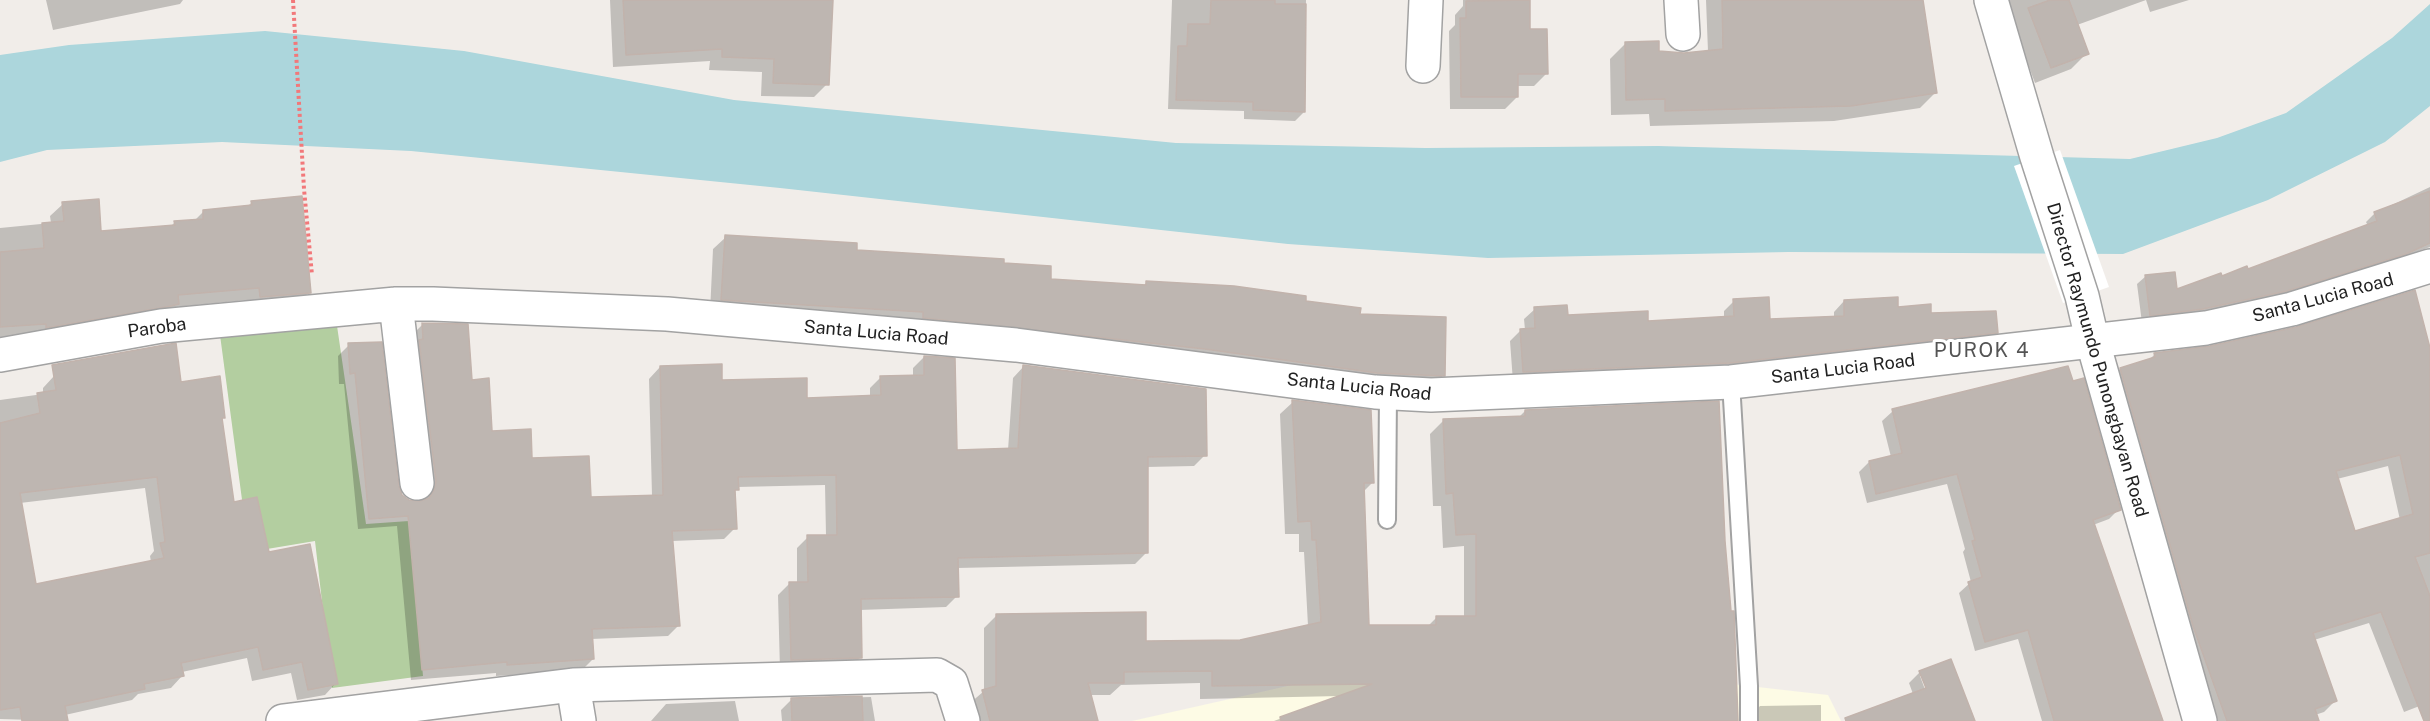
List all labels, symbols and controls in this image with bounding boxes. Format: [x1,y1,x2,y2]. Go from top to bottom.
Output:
street label: Director Raymundo Punongbayan Road [2042,200,2152,520]
street label: Santa Lucia Road [2250,269,2396,327]
street label: Paroba [126,313,188,343]
street label: Santa Lucia Road [803,316,949,350]
district label: PUROK 4 [1934,339,2030,363]
street label: Santa Lucia Road [1770,349,1916,389]
street label: Santa Lucia Road [1286,369,1432,405]

